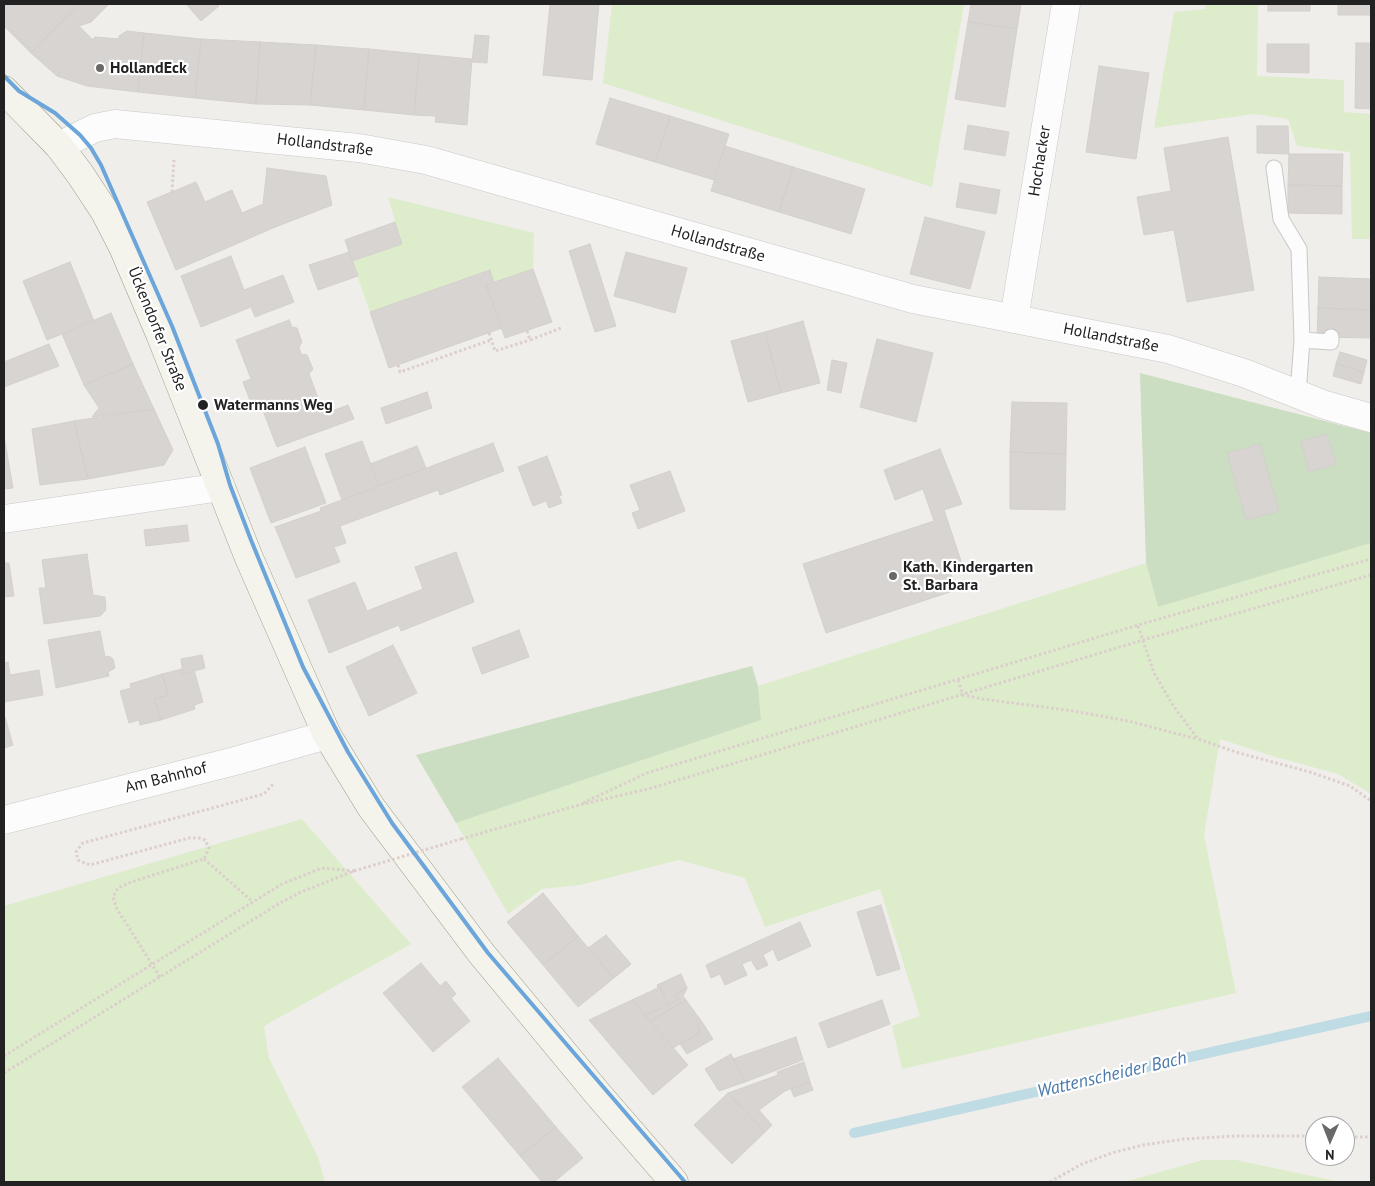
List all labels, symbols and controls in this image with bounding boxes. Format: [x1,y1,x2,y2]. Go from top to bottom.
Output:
place label: HollandEck [110,58,187,78]
marker: HollandEck [94,62,106,74]
street label: Hochacker [1025,124,1055,198]
street label: Hollandstraße [276,130,374,160]
street label: Hollandstraße [669,221,767,267]
street label: Ückendorfer Straße [123,264,191,394]
street label: Hollandstraße [1062,319,1160,357]
place label: Watermanns Weg [214,395,333,415]
marker: Watermanns Weg [196,398,210,412]
place label: Kath. Kindergarten St. Barbara [903,557,1033,595]
marker: Kath. Kindergarten St. Barbara [887,570,899,582]
street label: Am Bahnhof [123,759,209,797]
water label: Wattenscheider Bach [1035,1047,1189,1103]
north arrow [1305,1116,1355,1166]
text: N [1325,1146,1335,1164]

